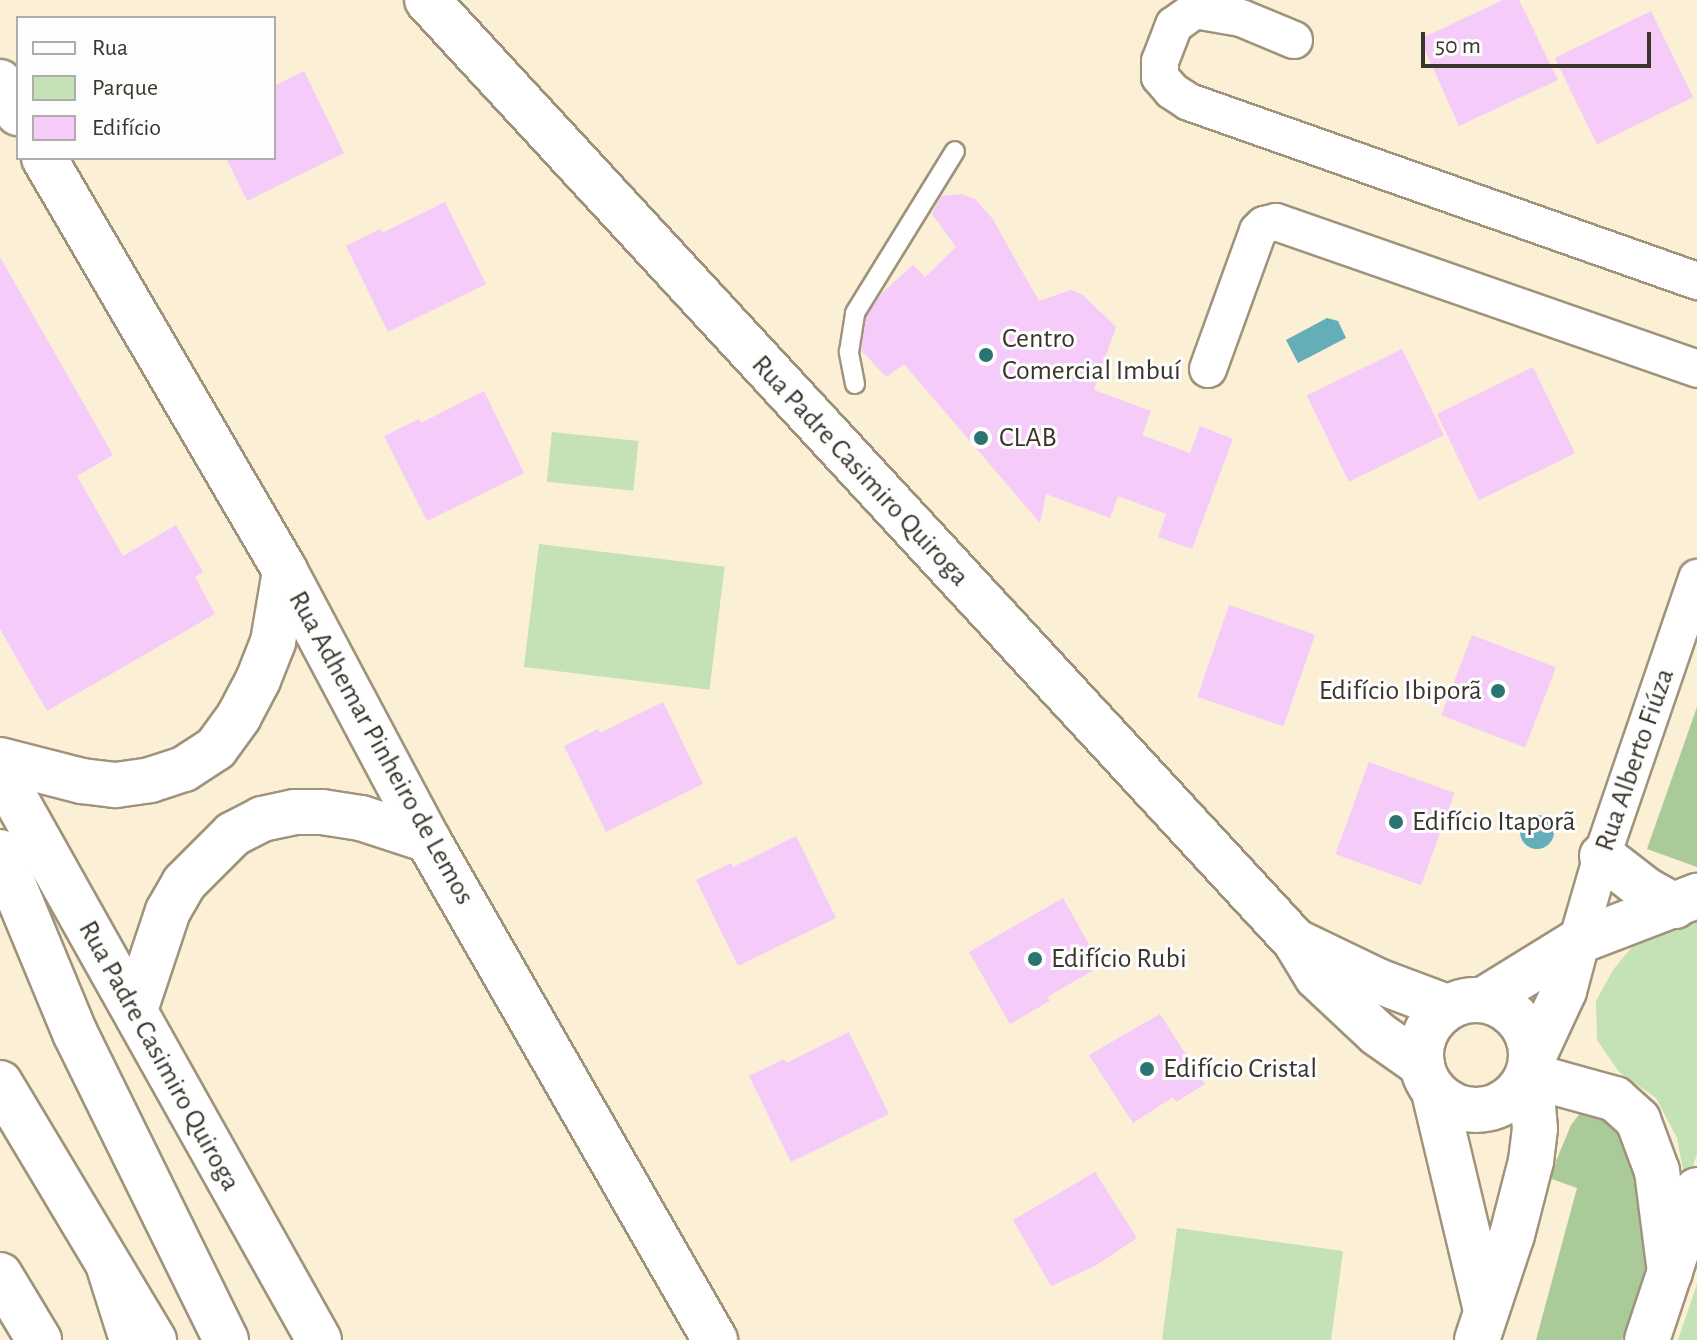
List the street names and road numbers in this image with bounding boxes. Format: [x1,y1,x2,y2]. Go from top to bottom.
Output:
street label: Rua Padre Casimiro Quiroga [744,348,976,594]
street label: Rua Adhemar Pinheiro de Lemos [281,585,481,911]
street label: Rua Alberto Fiúza [1588,664,1682,856]
street label: Rua Padre Casimiro Quiroga [71,915,247,1197]

